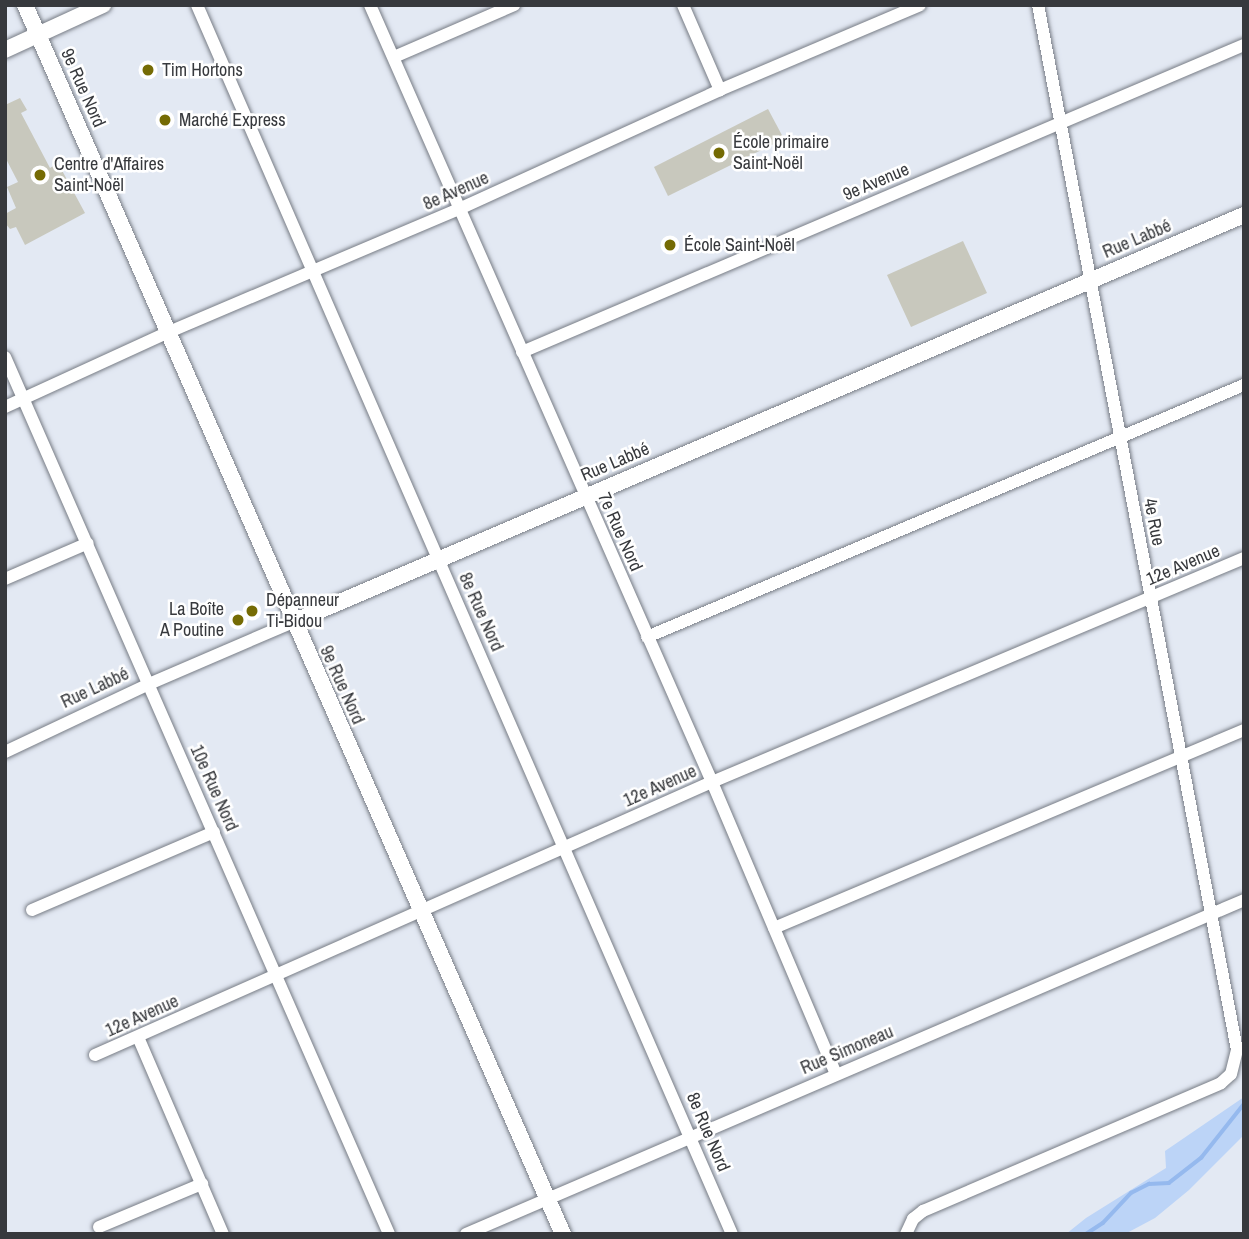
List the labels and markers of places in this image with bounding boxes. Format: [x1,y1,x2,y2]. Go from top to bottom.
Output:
place label: Tim Hortons [162,59,243,81]
marker: Tim Hortons [140,62,156,78]
place label: Marché Express [179,109,286,131]
marker: Marché Express [157,112,173,128]
place label: École primaire Saint-Noël [733,132,829,174]
marker: École primaire Saint-Noël [711,145,727,161]
place label: Centre d'Affaires Saint-Noël [54,154,164,196]
marker: Centre d'Affaires Saint-Noël [32,167,48,183]
place label: École Saint-Noël [684,234,795,256]
marker: École Saint-Noël [662,237,678,253]
place label: Dépanneur Ti-Bidou [266,590,339,632]
place label: La Boîte A Poutine [159,599,224,642]
marker: Dépanneur Ti-Bidou [244,603,260,619]
marker: La Boîte A Poutine [230,612,246,628]

